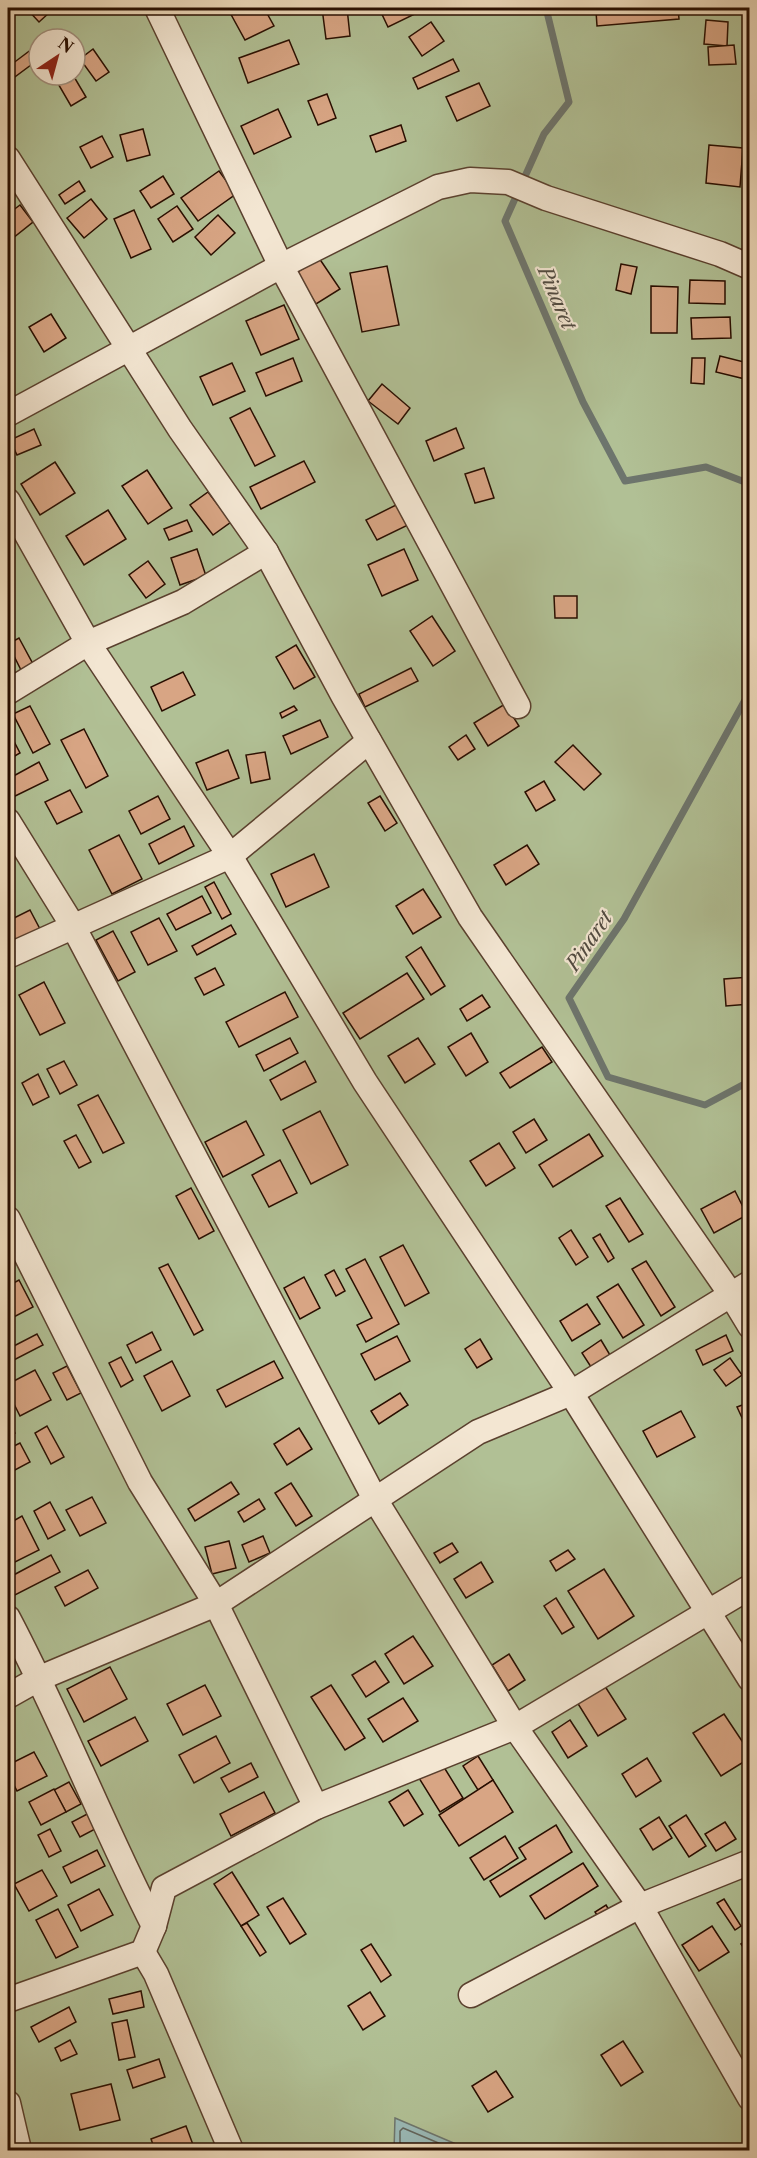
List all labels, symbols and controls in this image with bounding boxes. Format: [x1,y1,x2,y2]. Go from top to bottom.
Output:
north arrow [27,27,87,87]
text: N [54,33,77,57]
water label: Pinaret [532,261,581,334]
water label: Pinaret [559,906,618,977]

